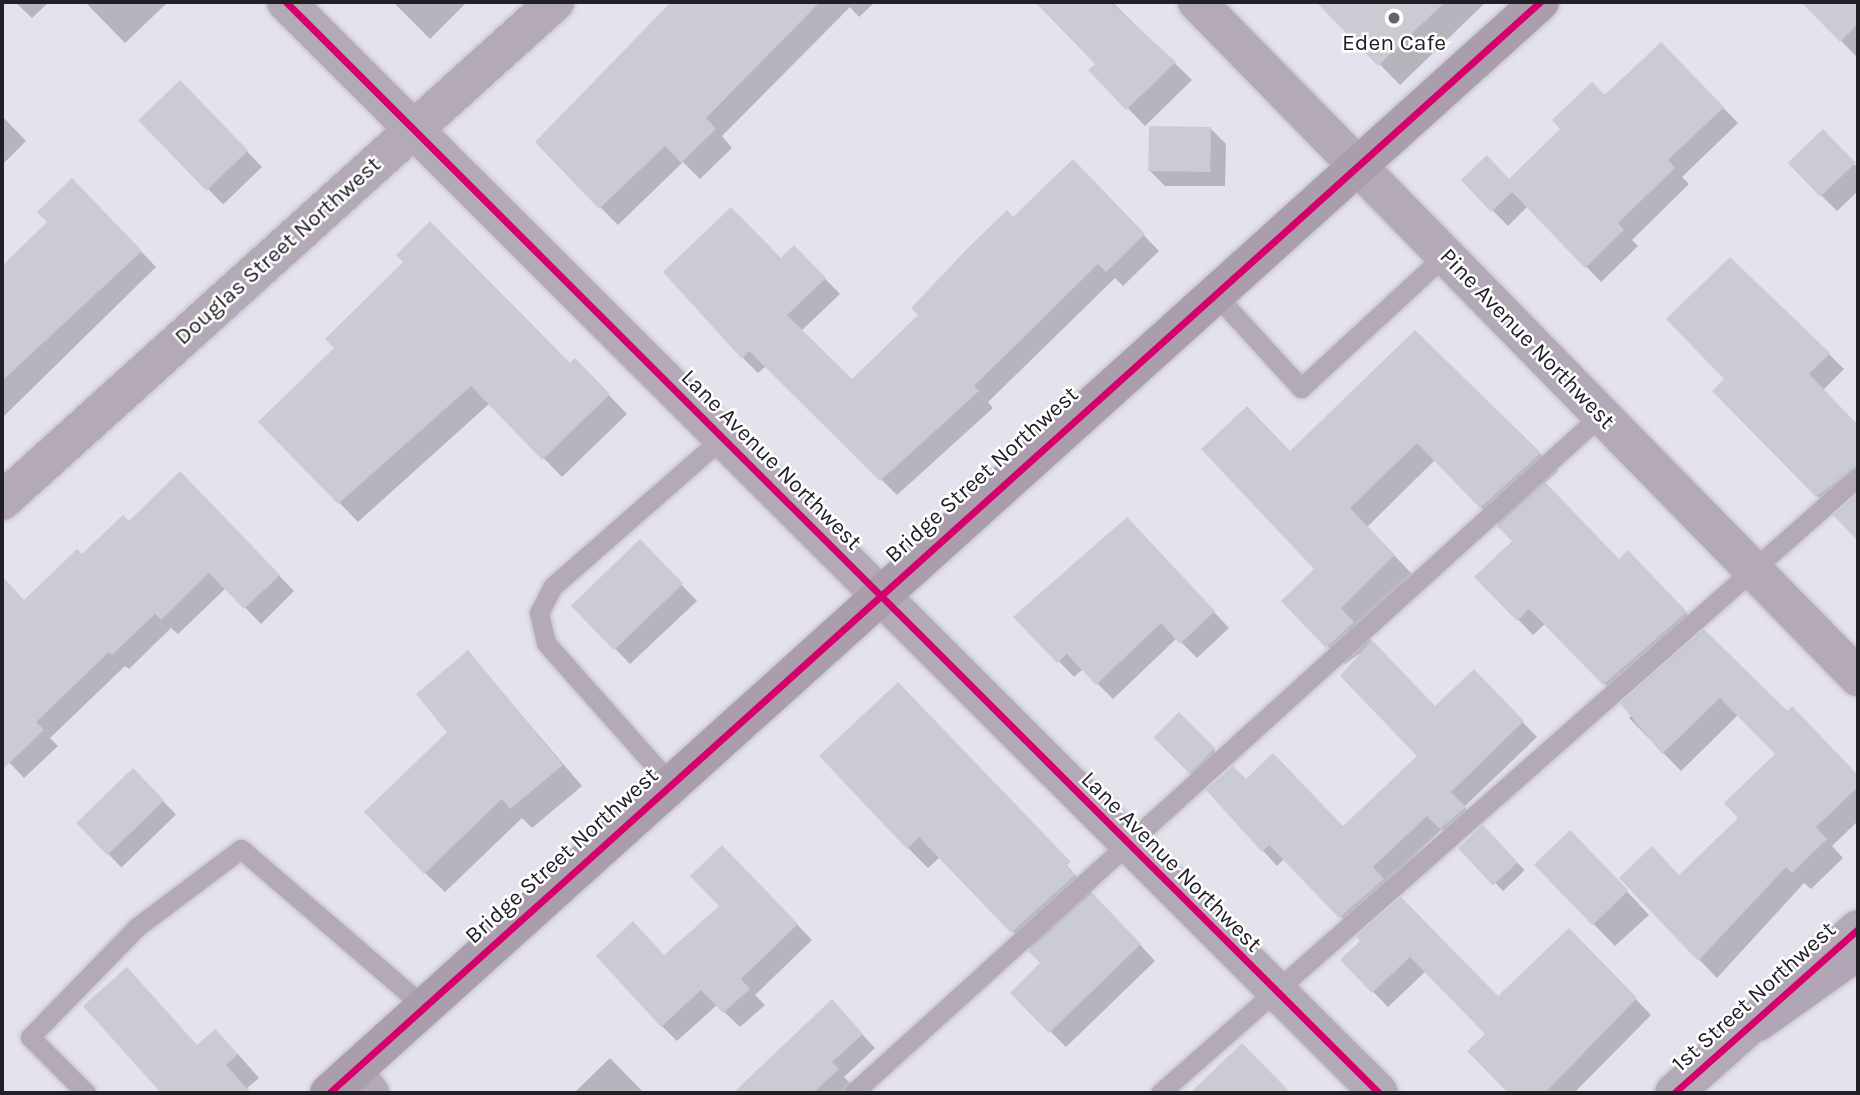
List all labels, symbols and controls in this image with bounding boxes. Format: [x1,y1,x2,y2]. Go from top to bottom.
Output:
marker: Eden Cafe [1386,10,1402,26]
place label: Eden Cafe [1342,29,1446,57]
street label: Douglas Street Northwest [169,151,387,351]
street label: Pine Avenue Northwest [1434,243,1620,435]
street label: Lane Avenue Northwest [675,364,867,556]
street label: Bridge Street Northwest [880,381,1084,569]
street label: Bridge Street Northwest [460,762,664,950]
street label: Lane Avenue Northwest [1075,766,1267,958]
street label: 1st Street Northwest [1666,916,1842,1078]

